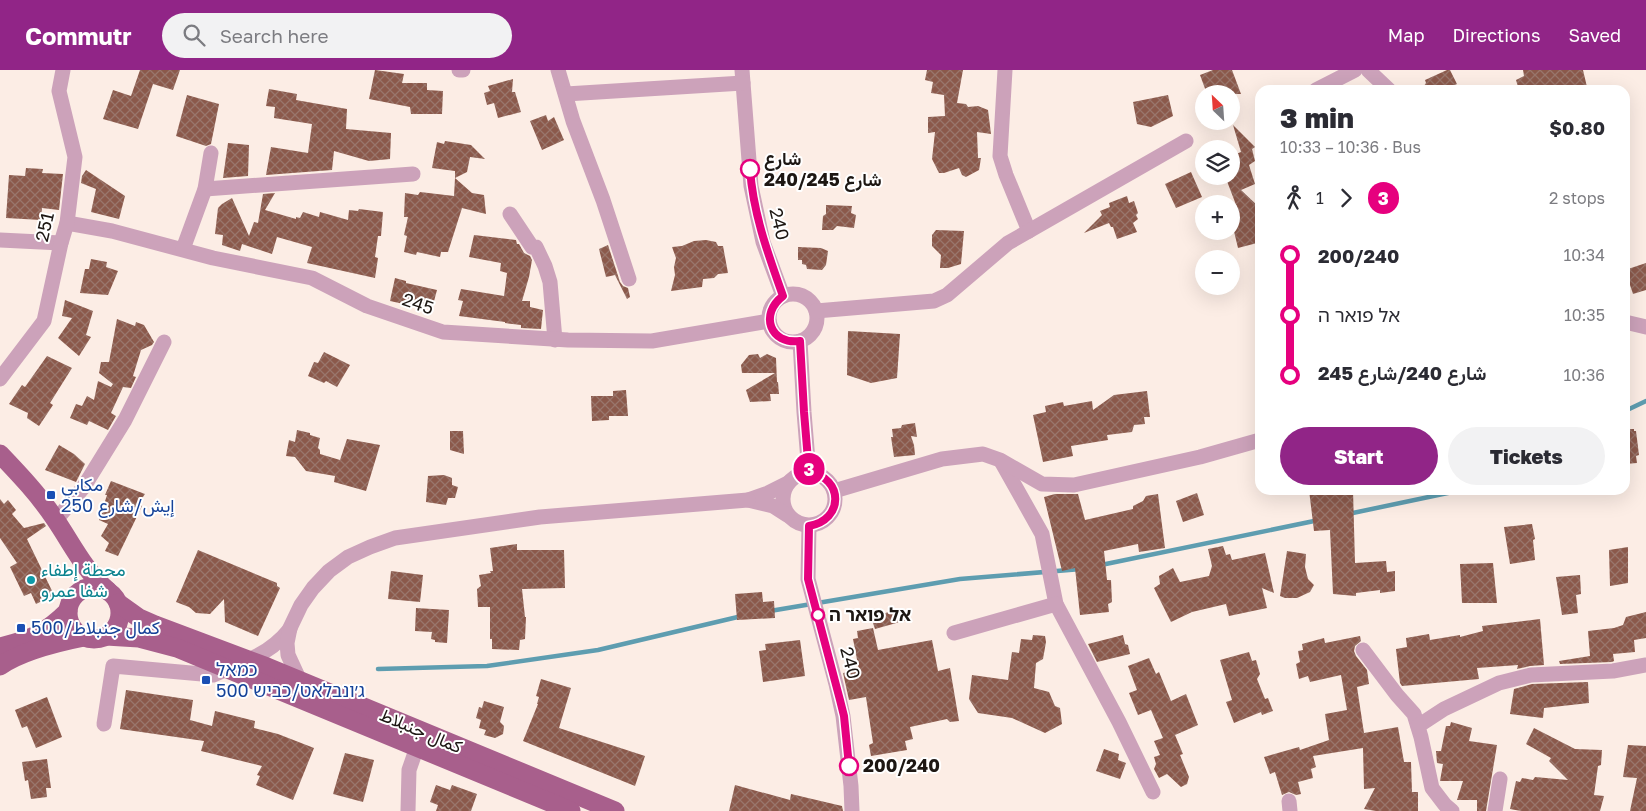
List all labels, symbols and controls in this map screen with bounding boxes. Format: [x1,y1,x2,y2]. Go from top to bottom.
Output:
search box [162,13,512,58]
text: Commutr [25,21,132,50]
icon: search [180,21,208,49]
text: Search here [220,24,329,47]
text: Map [1388,24,1424,46]
text: Directions [1452,24,1540,46]
text: Saved [1568,24,1621,46]
north arrow [1195,85,1240,130]
map controls [1195,85,1240,295]
text: 3 min [1280,101,1354,134]
text: $0.80 [1549,116,1605,139]
text: 10:33 – 10:36 · Bus [1280,137,1421,157]
button: layers [1195,140,1240,185]
place label: شارع 240/شارع 245 [764,147,882,192]
marker: شارع 240/شارع 245 [740,159,760,179]
icon: walk [1280,184,1308,212]
icon: forward [1332,184,1360,212]
text: 3 [1378,187,1389,209]
text: 1 [1316,188,1324,208]
text: 2 stops [1549,188,1605,208]
button: + [1195,195,1240,240]
street label: 240 [765,205,795,242]
street label: 251 [30,210,58,244]
text: 200/240 [1318,244,1399,267]
text: 10:34 [1563,245,1605,265]
button: − [1195,250,1240,295]
street label: 245 [400,287,437,319]
text: אל פואר ה [1318,303,1400,326]
text: 10:35 [1564,305,1605,325]
text: شارع 240/شارع 245 [1318,361,1486,384]
text: 10:36 [1563,365,1605,385]
button: Start [1280,427,1438,485]
button: Tickets [1448,427,1605,485]
line badge: 3 [793,453,825,485]
text: 3 [804,458,814,480]
place label: مكابي إيش/شارع 250 [61,473,174,518]
marker: مكابي إيش/شارع 250 [45,489,57,501]
place label: محطة إطفاء شفا عمرو [41,558,126,602]
marker: محطة إطفاء شفا عمرو [25,574,37,586]
place label: אל פואר ה [829,603,911,625]
marker: אל פואר ה [811,608,825,622]
place label: 500/كمال جنبلاط [31,616,160,639]
marker: 500/كمال جنبلاط [15,622,27,634]
street label: 240 [836,644,866,681]
place label: כמאל ג׳ונבלאט/כביש 500 [216,658,365,701]
marker: כמאל ג׳ונבלאט/כביש 500 [200,674,212,686]
street label: كمال جنبلاط [376,703,466,758]
place label: 200/240 [863,754,940,776]
marker: 200/240 [839,756,859,776]

